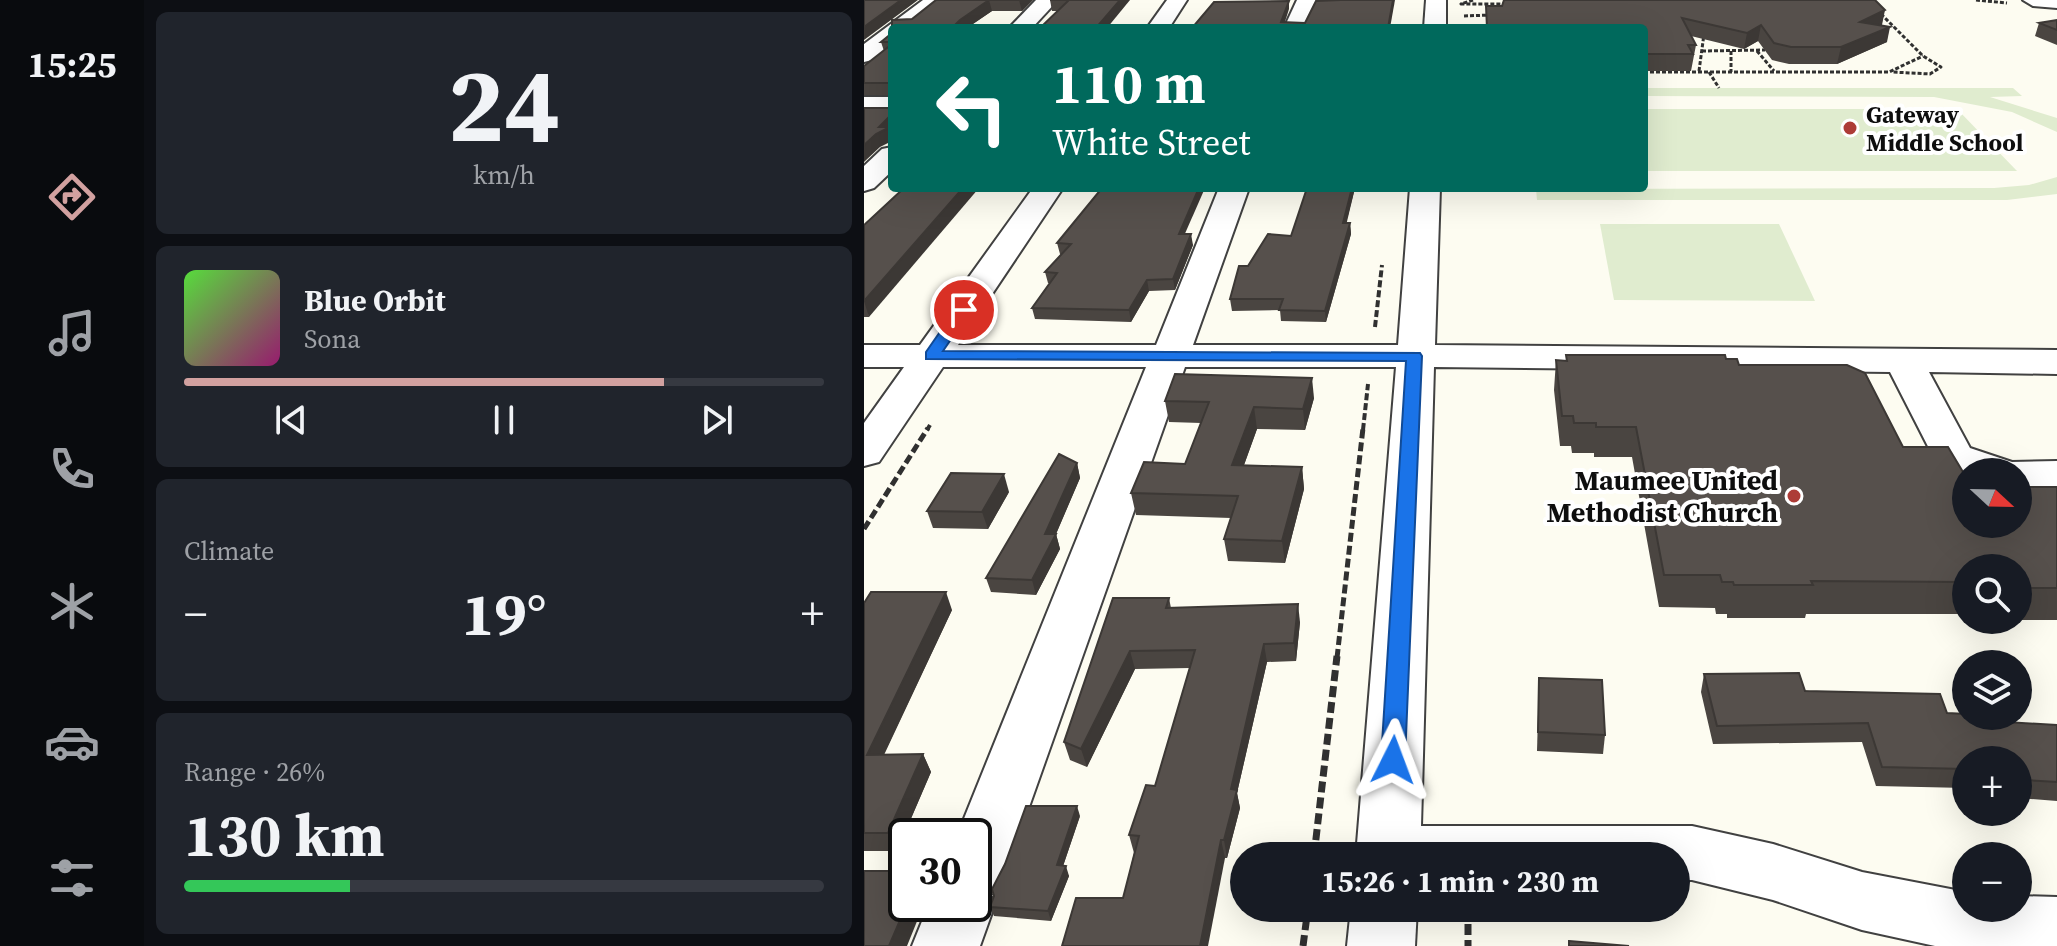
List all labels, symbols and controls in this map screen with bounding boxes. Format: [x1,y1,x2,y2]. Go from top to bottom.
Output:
text: 24 [448,33,560,176]
text: 15:25 [28,40,116,89]
text: 110 m [1052,45,1206,122]
icon: left [920,56,1024,160]
place label: Gateway Middle School [1866,98,2024,159]
text: White Street [1052,118,1251,167]
marker: Gateway Middle School [1841,119,1859,137]
text: km/h [473,157,535,193]
icon: directions [44,169,100,225]
pin [930,276,998,344]
text: Blue Orbit [304,280,446,321]
icon: arrive [942,288,986,332]
icon: music [44,305,100,361]
text: Sona [304,321,361,357]
icon: previous [269,398,313,442]
icon: pause [482,398,526,442]
icon: next [695,398,739,442]
icon: phone [44,441,100,497]
north arrow [1952,458,2032,538]
map controls [1952,458,2032,922]
place label: Maumee United Methodist Church [1546,461,1778,531]
marker: Maumee United Methodist Church [1785,487,1803,505]
text: Climate [184,533,274,569]
button: search [1952,554,2032,634]
text: 19° [462,573,546,655]
icon: climate [44,578,100,634]
text: − [184,583,207,644]
text: + [801,583,824,644]
button: layers [1952,650,2032,730]
icon: car [44,714,100,770]
position arrow [1351,718,1435,802]
button: + [1952,746,2032,826]
text: Range · 26% [184,754,325,790]
text: 130 km [184,794,385,876]
speed limit sign: 30 [888,818,992,922]
button: − [1952,842,2032,922]
icon: filters [44,850,100,906]
text: 15:26 · 1 min · 230 m [1321,861,1599,902]

